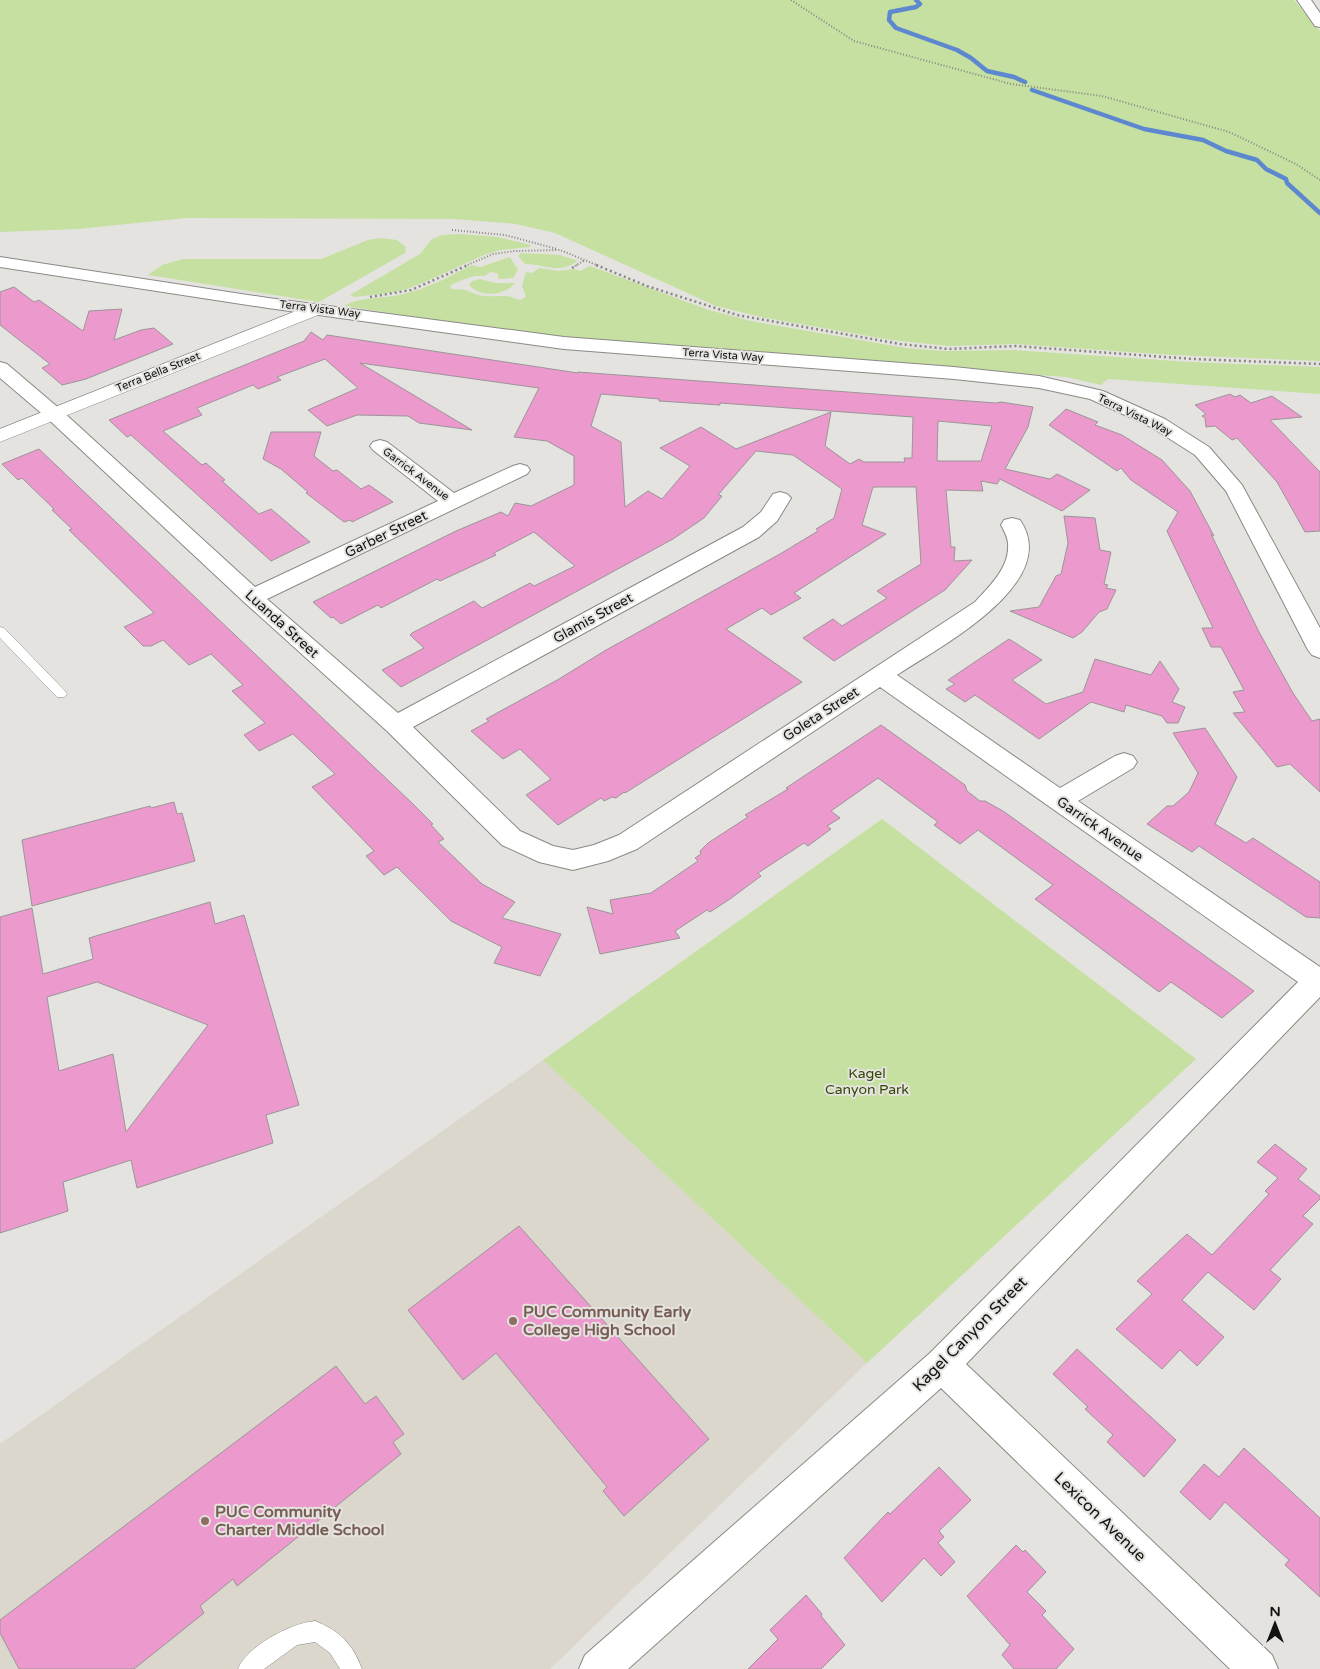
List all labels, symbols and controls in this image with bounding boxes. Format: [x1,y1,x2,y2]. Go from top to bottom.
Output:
street label: Terra Vista Way [279,298,361,320]
street label: Terra Vista Way [682,346,764,364]
street label: Terra Bella Street [114,349,202,395]
street label: Terra Vista Way [1096,391,1174,439]
street label: Garrick Avenue [380,445,452,503]
street label: Garber Street [342,506,431,561]
street label: Luanda Street [242,586,323,662]
street label: Glamis Street [550,589,636,647]
street label: Goleta Street [780,683,863,745]
street label: Garrick Avenue [1054,793,1147,865]
park label: Kagel Canyon Park [825,1065,909,1098]
street label: Kagel Canyon Street [908,1272,1032,1396]
place label: PUC Community Early College High School [523,1302,692,1340]
marker: PUC Community Early College High School [507,1315,519,1327]
street label: Lexicon Avenue [1050,1468,1150,1566]
place label: PUC Community Charter Middle School [215,1502,385,1540]
marker: PUC Community Charter Middle School [199,1515,211,1527]
north arrow [1250,1599,1300,1649]
text: N [1269,1603,1281,1620]

